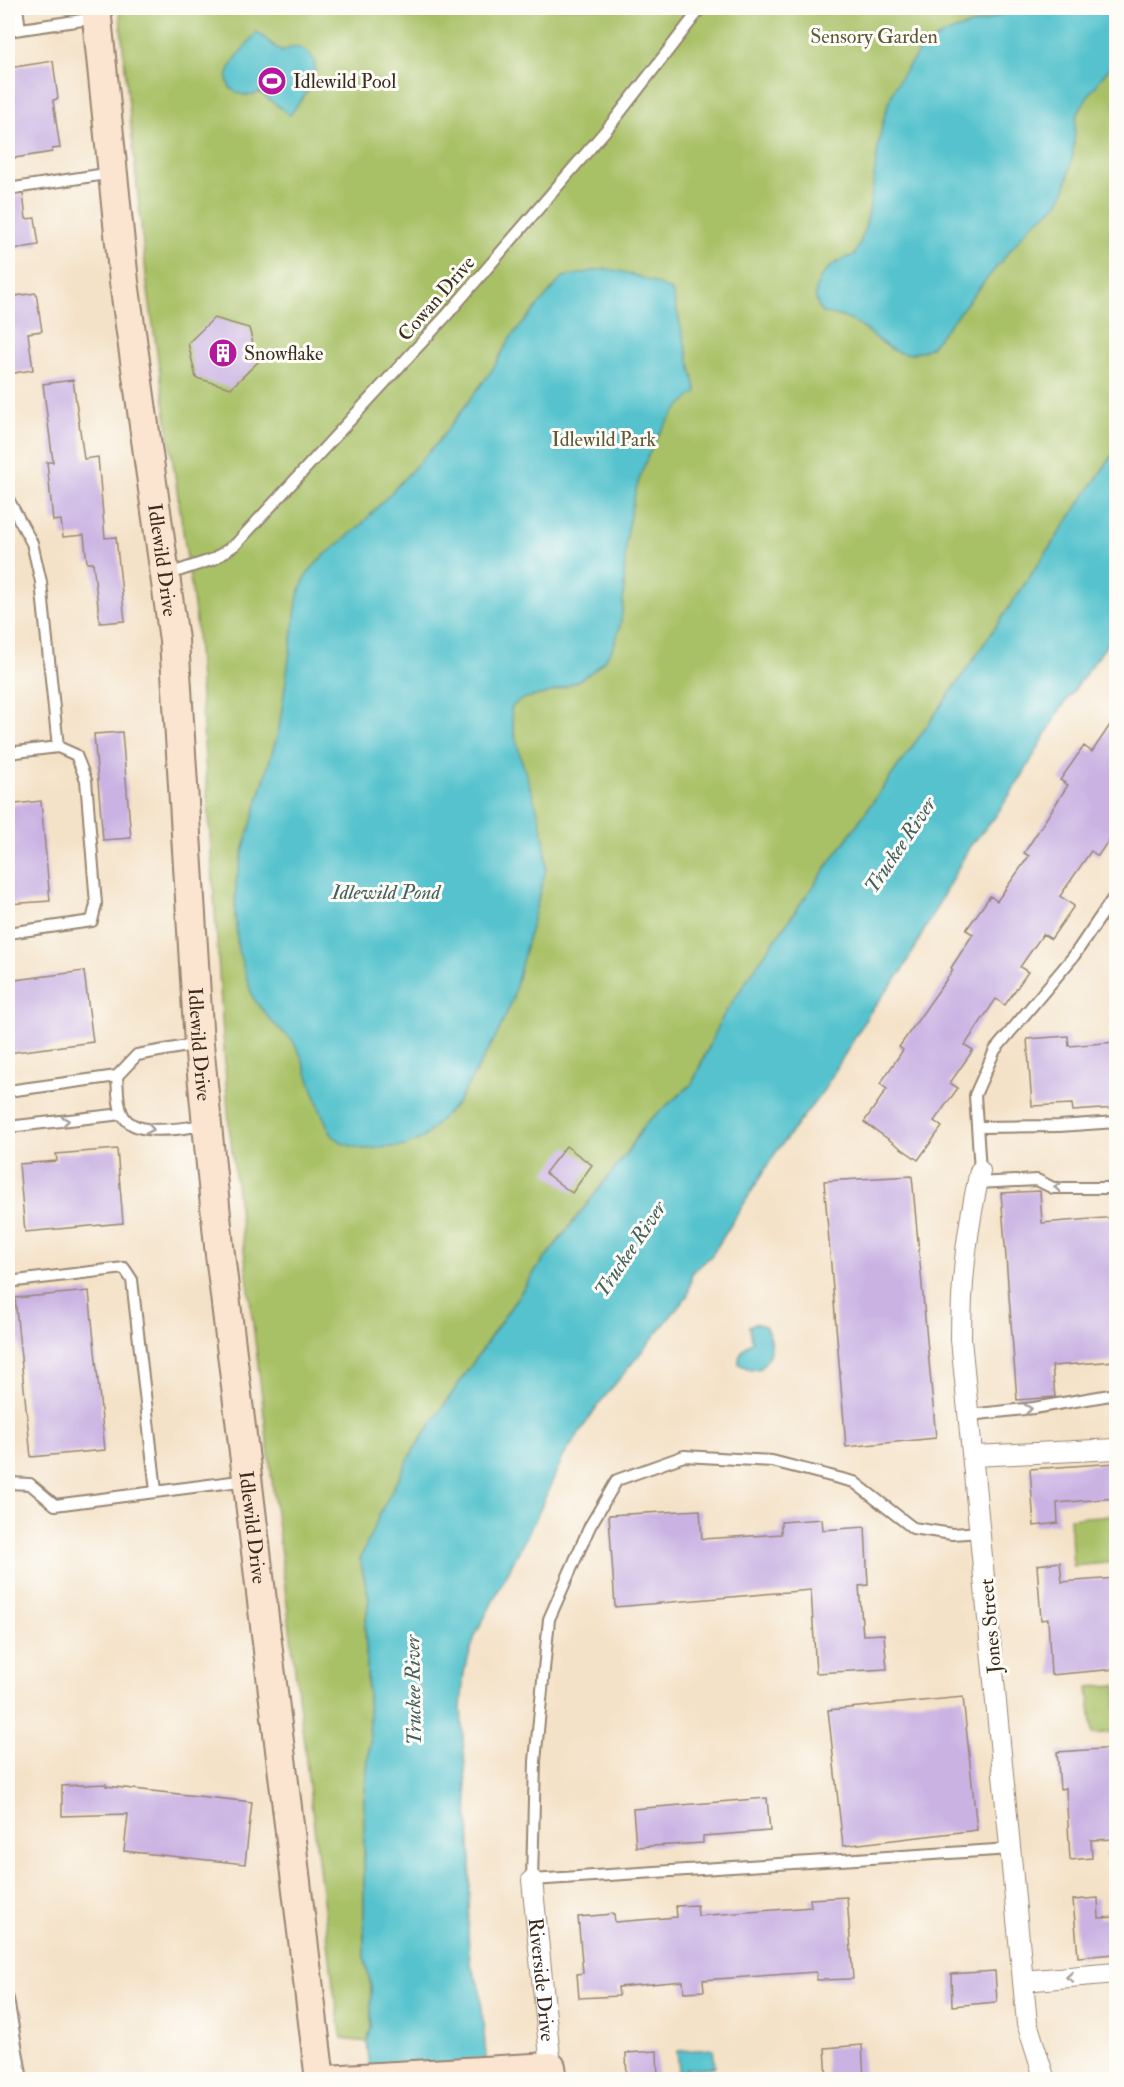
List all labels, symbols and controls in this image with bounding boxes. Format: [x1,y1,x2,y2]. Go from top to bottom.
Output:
park label: Sensory Garden [810,24,938,49]
sports icon: Idlewild Pool [256,65,288,97]
place label: Idlewild Pool [293,69,396,94]
street label: Cowan Drive [393,251,480,346]
building icon: Snowflake [207,337,239,369]
place label: Snowflake [244,341,323,366]
park label: Idlewild Park [552,427,657,452]
street label: Idlewild Drive [142,502,183,618]
water label: Truckee River [858,791,943,898]
water label: Idlewild Pond [331,879,441,906]
street label: Idlewild Drive [183,987,217,1102]
one-way arrow [60,1115,69,1127]
one-way arrow [145,1122,155,1134]
one-way arrow [1054,1181,1063,1194]
water label: Truckee River [588,1195,673,1302]
one-way arrow [1023,1403,1032,1415]
street label: Idlewild Drive [233,1469,272,1585]
street label: Jones Street [974,1577,1007,1676]
water label: Truckee River [399,1634,428,1745]
street label: Riverside Drive [523,1916,560,2043]
one-way arrow [1065,1970,1074,1983]

